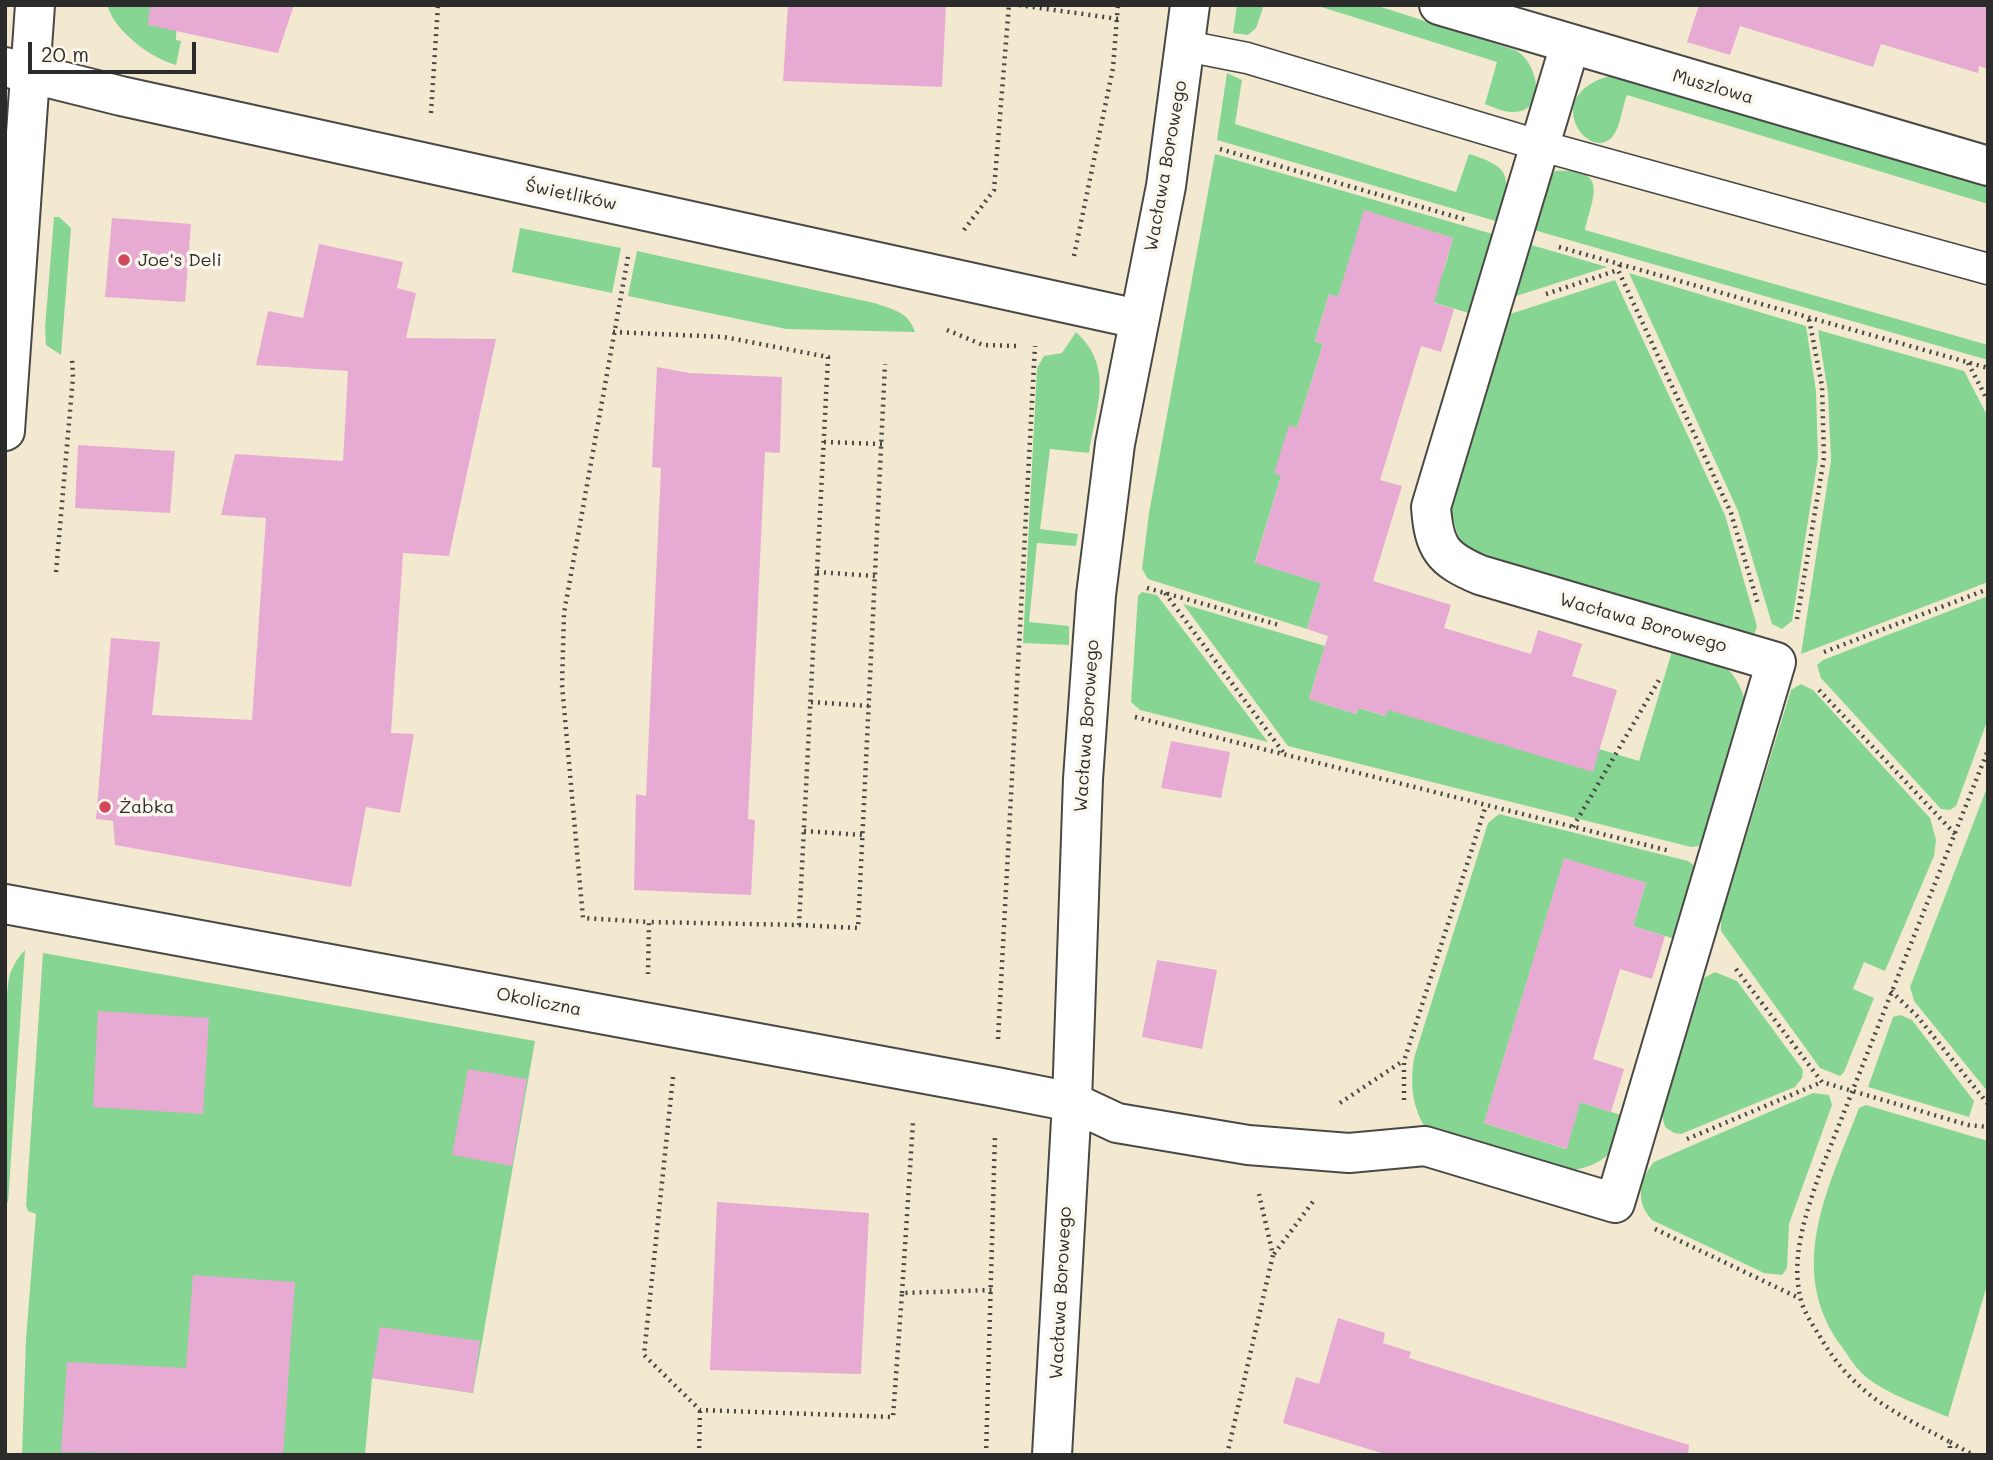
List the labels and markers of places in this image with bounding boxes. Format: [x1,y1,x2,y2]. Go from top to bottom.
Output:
place label: Joe's Deli [138,249,222,271]
marker: Joe's Deli [116,252,132,268]
place label: Żabka [119,796,175,818]
marker: Żabka [97,799,113,815]

